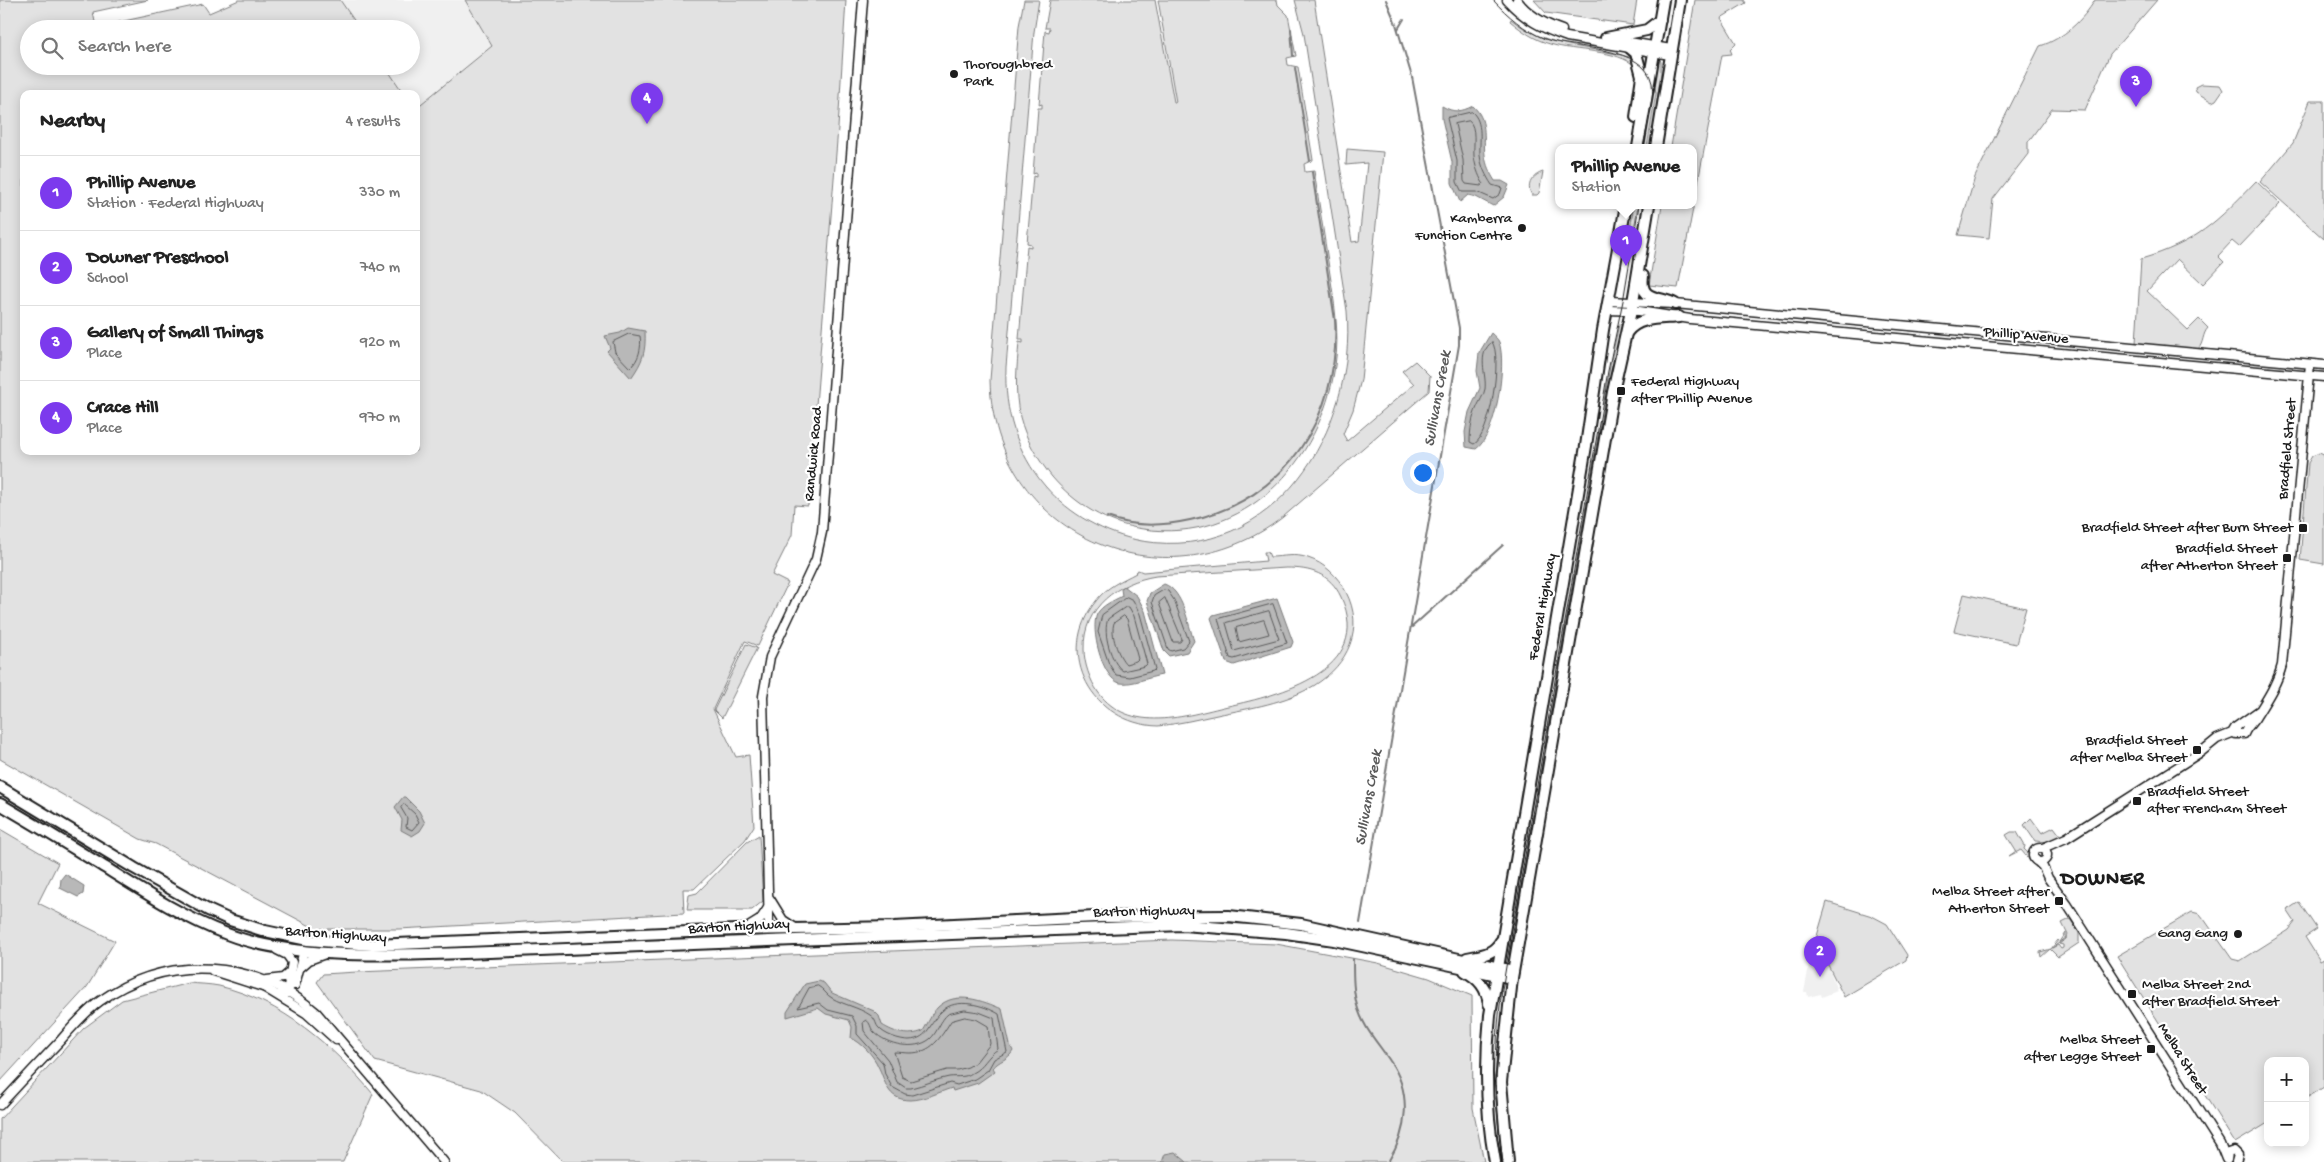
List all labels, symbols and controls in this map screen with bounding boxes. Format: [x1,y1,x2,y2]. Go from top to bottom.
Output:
search box [20,20,420,75]
icon: search [38,34,66,62]
text: Search here [78,36,172,59]
place label: Thoroughbred Park [963,56,1053,91]
pin: 3 [2120,66,2152,107]
marker: Thoroughbred Park [948,68,960,80]
pin: 4 [631,83,663,124]
text: Nearby [40,110,105,135]
text: 4 results [345,113,400,132]
popup [1555,144,1697,209]
text: Phillip Avenue [1572,156,1680,179]
text: Phillip Avenue [87,172,195,195]
text: Station [1572,179,1621,198]
text: 1 [53,184,59,203]
text: 330 m [359,184,400,203]
text: Station · Federal Highway [87,195,264,214]
place label: Kamberra Function Centre [1414,210,1513,245]
marker: Kamberra Function Centre [1516,222,1528,234]
pin: 1 [1610,225,1642,266]
text: Downer Preschool [87,247,229,270]
text: 2 [52,259,60,278]
text: 740 m [360,259,400,278]
text: School [87,270,129,289]
text: Gallery of Small Things [87,322,263,345]
street label: Phillip Avenue [1982,323,2070,349]
text: 3 [52,334,60,353]
text: 920 m [360,334,400,353]
text: Place [87,345,122,364]
water label: Sullivans Creek [1421,348,1457,448]
place label: Federal Highway after Phillip Avenue [1630,373,1752,408]
marker: Federal Highway after Phillip Avenue [1615,385,1627,397]
street label: Bradfield Street [2275,396,2302,501]
text: Crace Hill [87,397,159,420]
street label: Randwick Road [801,405,827,502]
text: 4 [52,409,60,428]
text: 970 m [359,409,400,428]
text: Place [87,420,122,439]
your location [1410,460,1436,486]
place label: Bradfield Street after Burn Street [2081,519,2295,537]
marker: Bradfield Street after Burn Street [2297,522,2309,534]
place label: Bradfield Street after Atherton Street [2141,540,2279,575]
street label: Federal Highway [1525,552,1561,663]
marker: Bradfield Street after Atherton Street [2281,552,2293,564]
place label: Bradfield Street after Melba Street [2070,732,2189,767]
marker: Bradfield Street after Melba Street [2191,744,2203,756]
water label: Sullivans Creek [1352,747,1388,847]
place label: Bradfield Street after Frencham Street [2146,783,2288,818]
marker: Bradfield Street after Frencham Street [2131,795,2143,807]
district label: DOWNER [2059,869,2146,892]
place label: Melba Street after Atherton Street [1932,883,2051,918]
marker: Melba Street after Atherton Street [2053,895,2065,907]
street label: Barton Highway [1092,902,1196,922]
street label: Barton Highway [687,915,791,939]
street label: Barton Highway [284,922,388,948]
place label: Gang Gang [2158,925,2228,943]
marker: Gang Gang [2232,928,2244,940]
pin: 2 [1804,936,1836,977]
place label: Melba Street 2nd after Bradfield Street [2142,976,2281,1011]
marker: Melba Street 2nd after Bradfield Street [2126,988,2138,1000]
street label: Melba Street [2153,1020,2212,1100]
place label: Melba Street after Legge Street [2024,1031,2143,1066]
marker: Melba Street after Legge Street [2145,1043,2157,1055]
map controls [2264,1057,2309,1147]
button: + [2264,1057,2309,1102]
button: − [2264,1102,2309,1147]

